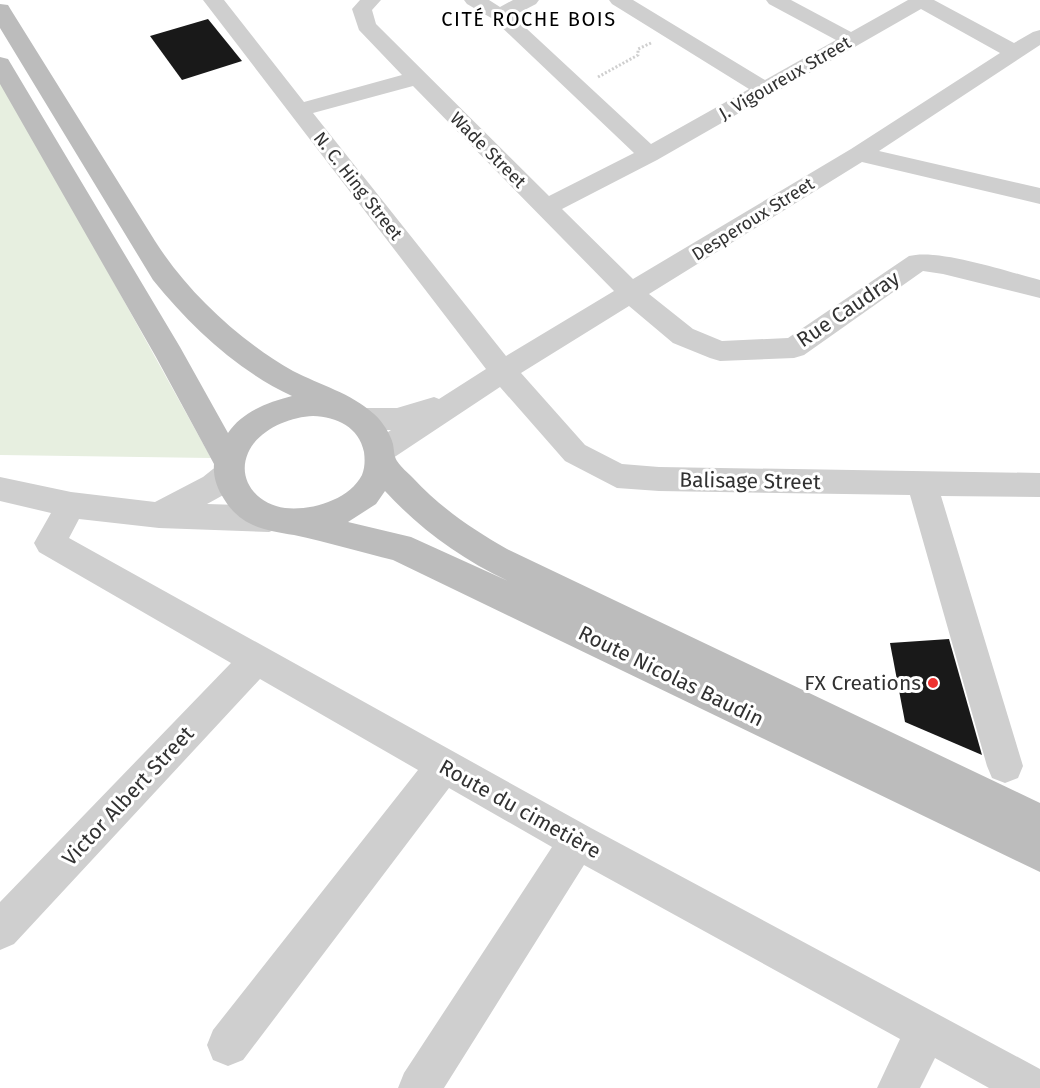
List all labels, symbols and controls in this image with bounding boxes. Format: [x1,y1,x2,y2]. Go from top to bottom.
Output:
district label: CITÉ ROCHE BOIS [441,7,617,31]
street label: J. Vigoureux Street [715,31,855,125]
street label: Wade Street [445,107,531,193]
street label: N. C. Hing Street [309,127,407,245]
street label: Desperoux Street [688,172,819,265]
street label: Rue Caudray [792,265,905,353]
street label: Balisage Street [679,467,821,495]
street label: Route Nicolas Baudin [574,620,768,732]
place label: FX Creations [804,670,921,696]
marker: FX Creations [926,676,940,690]
street label: Victor Albert Street [57,721,200,871]
street label: Route du cimetière [435,754,605,864]

